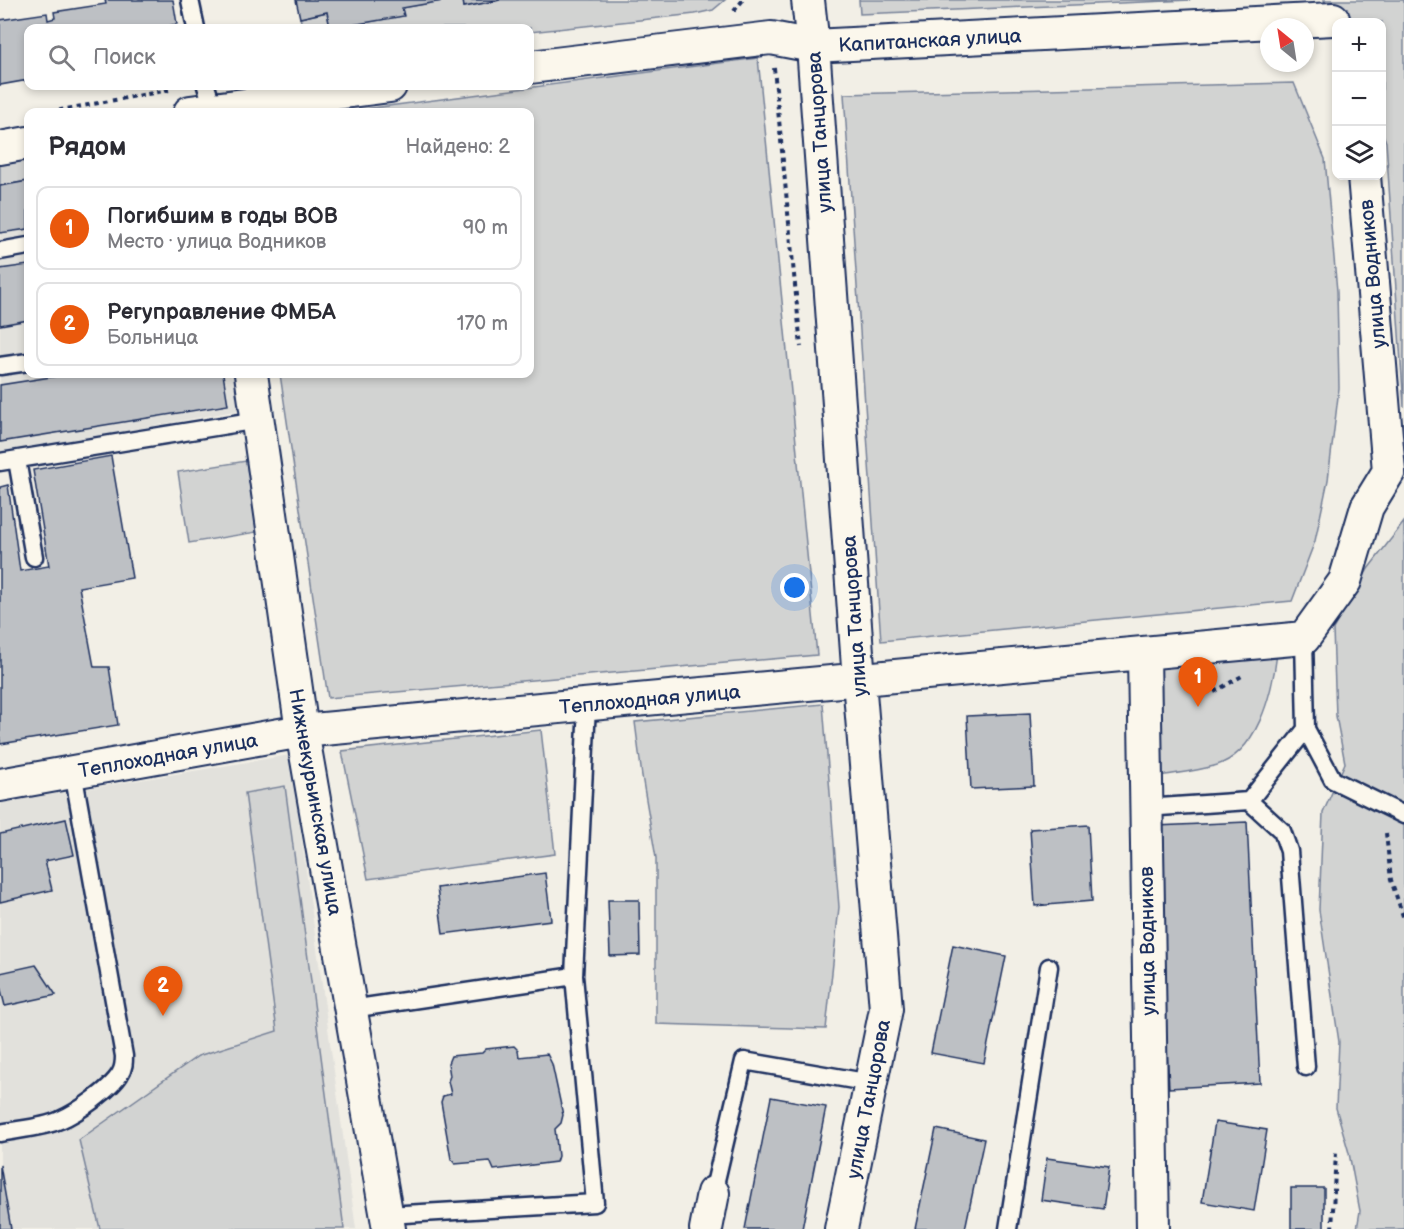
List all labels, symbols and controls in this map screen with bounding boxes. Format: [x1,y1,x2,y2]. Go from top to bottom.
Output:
north arrow [1260,18,1314,72]
map controls [1332,18,1386,180]
button: + [1332,18,1386,72]
search box [24,24,534,90]
street label: Капитанская улица [838,24,1022,58]
icon: search [45,41,78,74]
text: Поиск [93,44,156,71]
street label: улица Танцорова [802,50,838,213]
button: − [1332,72,1386,126]
button: layers [1332,126,1386,180]
text: Рядом [48,132,126,163]
text: Найдено: 2 [406,135,510,159]
street label: улица Водников [1354,198,1391,349]
text: Погибшим в годы ВОВ [107,203,338,230]
text: 1 [65,216,74,240]
text: 90 m [463,216,508,240]
text: Место · улица Водников [107,230,326,254]
text: Регуправление ФМБА [107,299,336,326]
text: 2 [64,312,75,336]
text: 170 m [457,312,508,336]
text: Больница [107,326,198,350]
street label: улица Танцорова [837,534,873,697]
your location [780,573,809,602]
pin: 1 [1178,658,1218,707]
street label: Теплоходная улица [559,680,742,720]
street label: Нижнекурьинская улица [283,687,347,918]
street label: Теплоходная улица [77,728,260,784]
street label: улица Водников [1135,866,1161,1016]
pin: 2 [144,966,182,1016]
street label: улица Танцорова [842,1017,896,1181]

